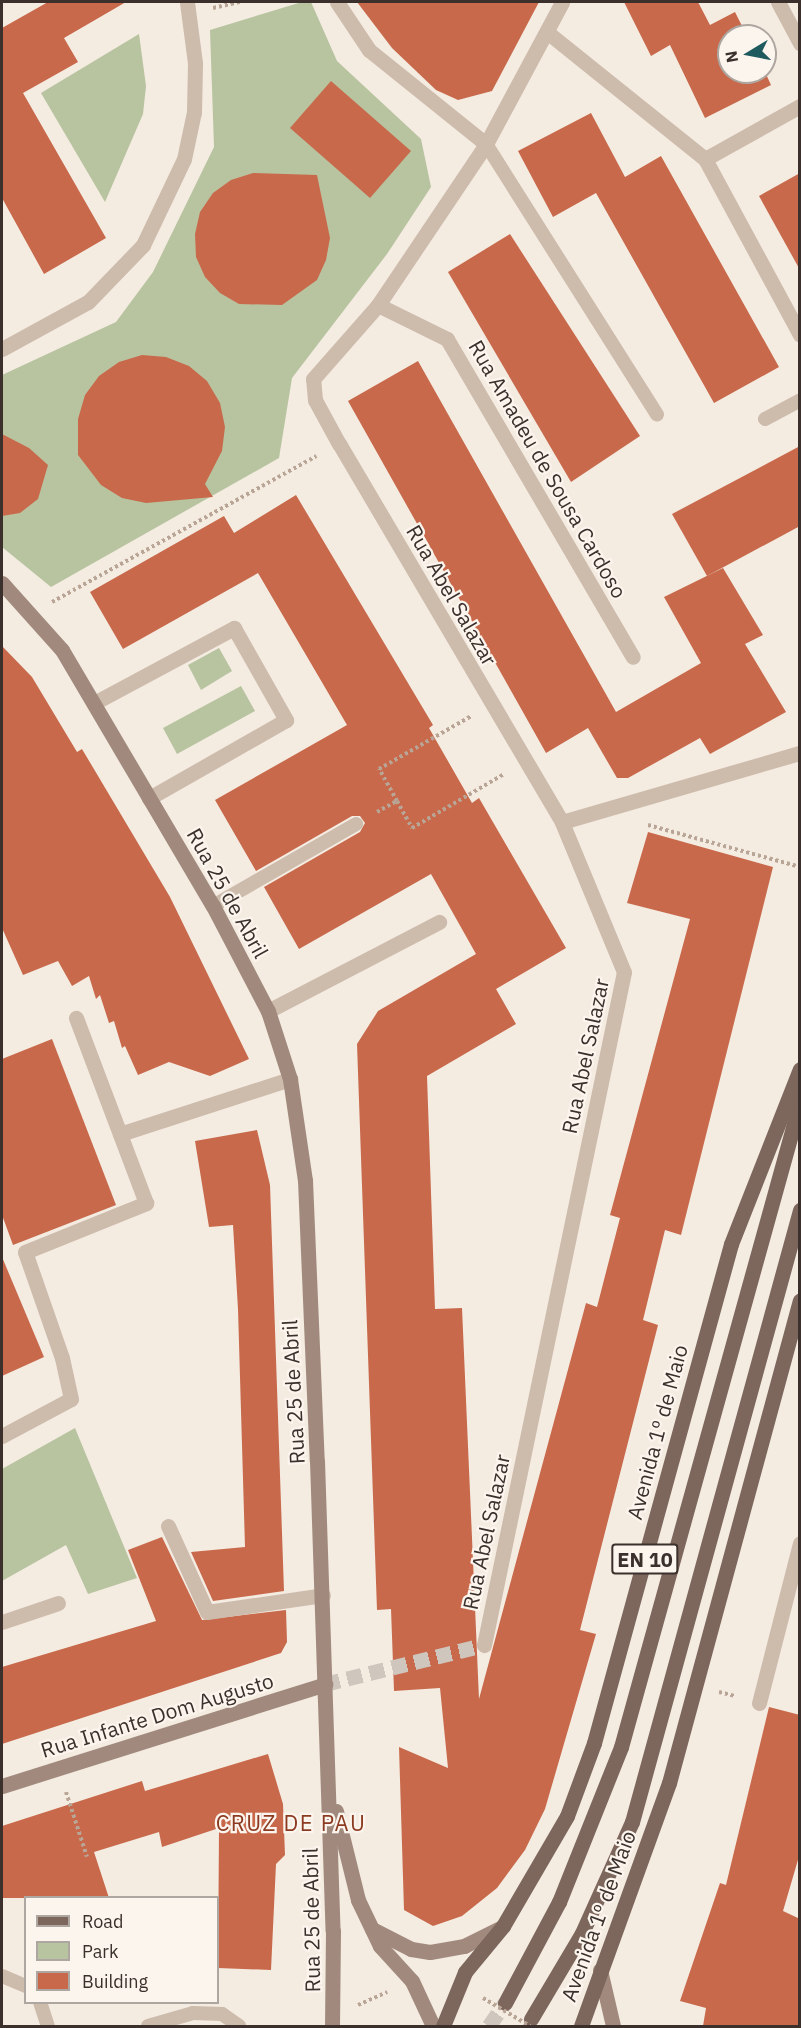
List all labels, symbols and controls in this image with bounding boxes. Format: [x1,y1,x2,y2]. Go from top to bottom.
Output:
north arrow [717,24,777,84]
text: N [720,49,742,64]
street label: Rua Amadeu de Sousa Cardoso [464,335,632,603]
street label: Rua Abel Salazar [401,520,503,670]
street label: Rua 25 de Abril [182,824,274,962]
street label: Rua Abel Salazar [556,976,614,1136]
street label: Rua 25 de Abril [277,1319,309,1465]
street label: Avenida 1º de Maio [622,1342,692,1522]
street label: Rua Abel Salazar [457,1452,515,1612]
road number: EN 10 [610,1542,680,1576]
street label: Rua Infante Dom Augusto [38,1668,276,1762]
district label: CRUZ DE PAU [216,1810,366,1836]
street label: Avenida 1º de Maio [555,1827,641,2005]
street label: Rua 25 de Abril [297,1847,325,1993]
legend [24,1896,219,2004]
text: Road [82,1910,123,1933]
text: Park [82,1940,118,1963]
text: Building [82,1970,148,1993]

